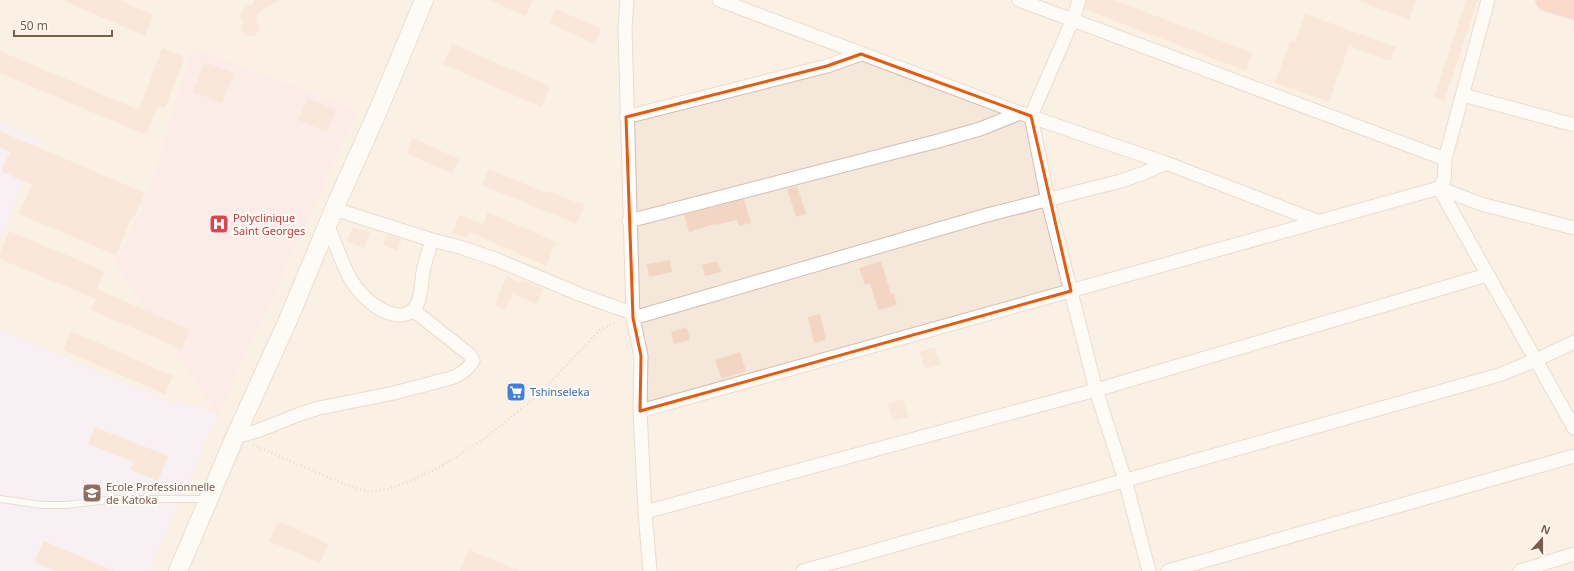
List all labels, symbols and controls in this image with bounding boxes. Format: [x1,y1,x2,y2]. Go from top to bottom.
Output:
scale bar [14,12,112,38]
text: 50 m [20,17,48,34]
place label: Polyclinique Saint Georges [233,210,305,238]
hospital icon: Polyclinique Saint Georges [208,213,230,235]
supermarket icon: Tshinseleka [505,381,527,403]
place label: Tshinseleka [530,384,590,399]
place label: Ecole Professionnelle de Katoka [106,479,215,507]
school or university icon: Ecole Professionnelle de Katoka [81,482,103,504]
north arrow [1522,519,1562,559]
text: N [1539,521,1553,538]

